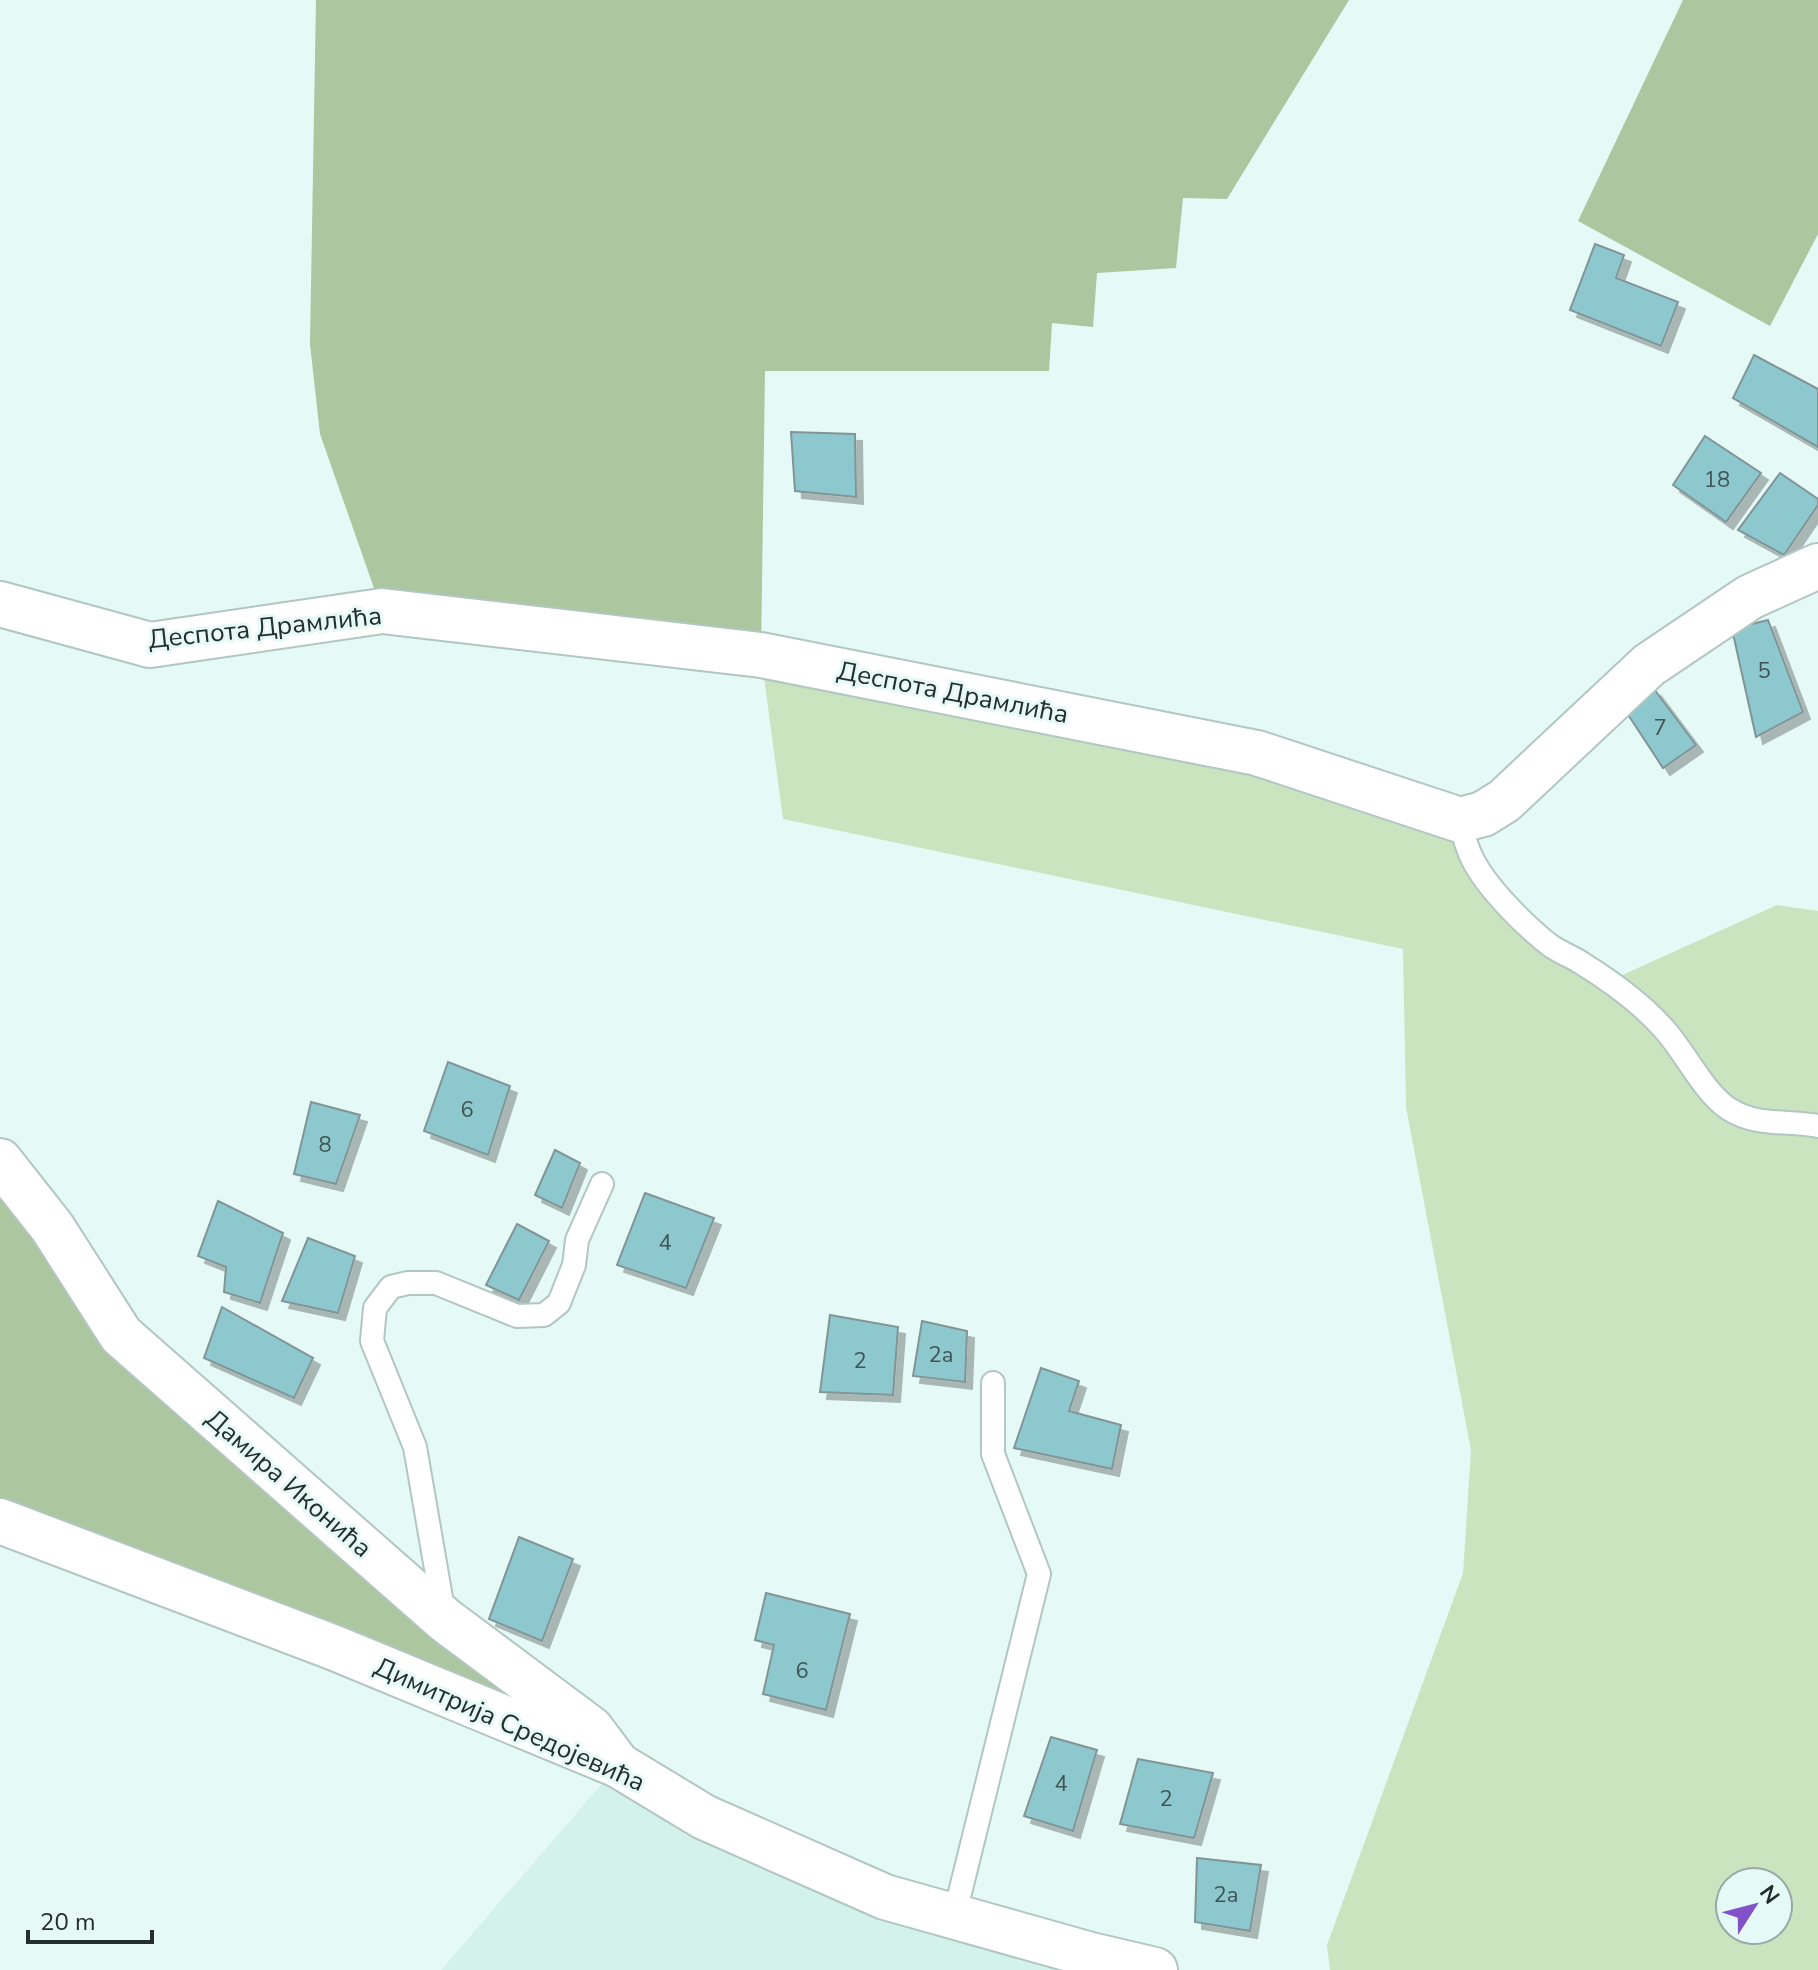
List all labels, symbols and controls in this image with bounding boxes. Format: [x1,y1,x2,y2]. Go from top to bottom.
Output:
house number: 18 [1704,465,1730,495]
street label: Деспота Драмлића [147,598,384,657]
street label: Деспота Драмлића [834,653,1071,732]
house number: 5 [1757,656,1771,686]
house number: 7 [1653,713,1667,743]
house number: 6 [460,1095,474,1125]
house number: 8 [318,1130,332,1160]
house number: 4 [658,1228,672,1258]
house number: 2a [929,1340,953,1370]
house number: 2 [853,1346,867,1376]
street label: Дамира Иконића [198,1401,379,1565]
street label: Димитрија Средојевића [369,1649,651,1800]
house number: 6 [795,1656,809,1686]
house number: 4 [1054,1769,1068,1799]
house number: 2 [1159,1784,1173,1814]
north arrow [1714,1866,1794,1946]
text: N [1752,1879,1786,1910]
house number: 2a [1214,1880,1238,1910]
scale bar [28,1894,152,1944]
text: 20 m [40,1906,96,1938]

